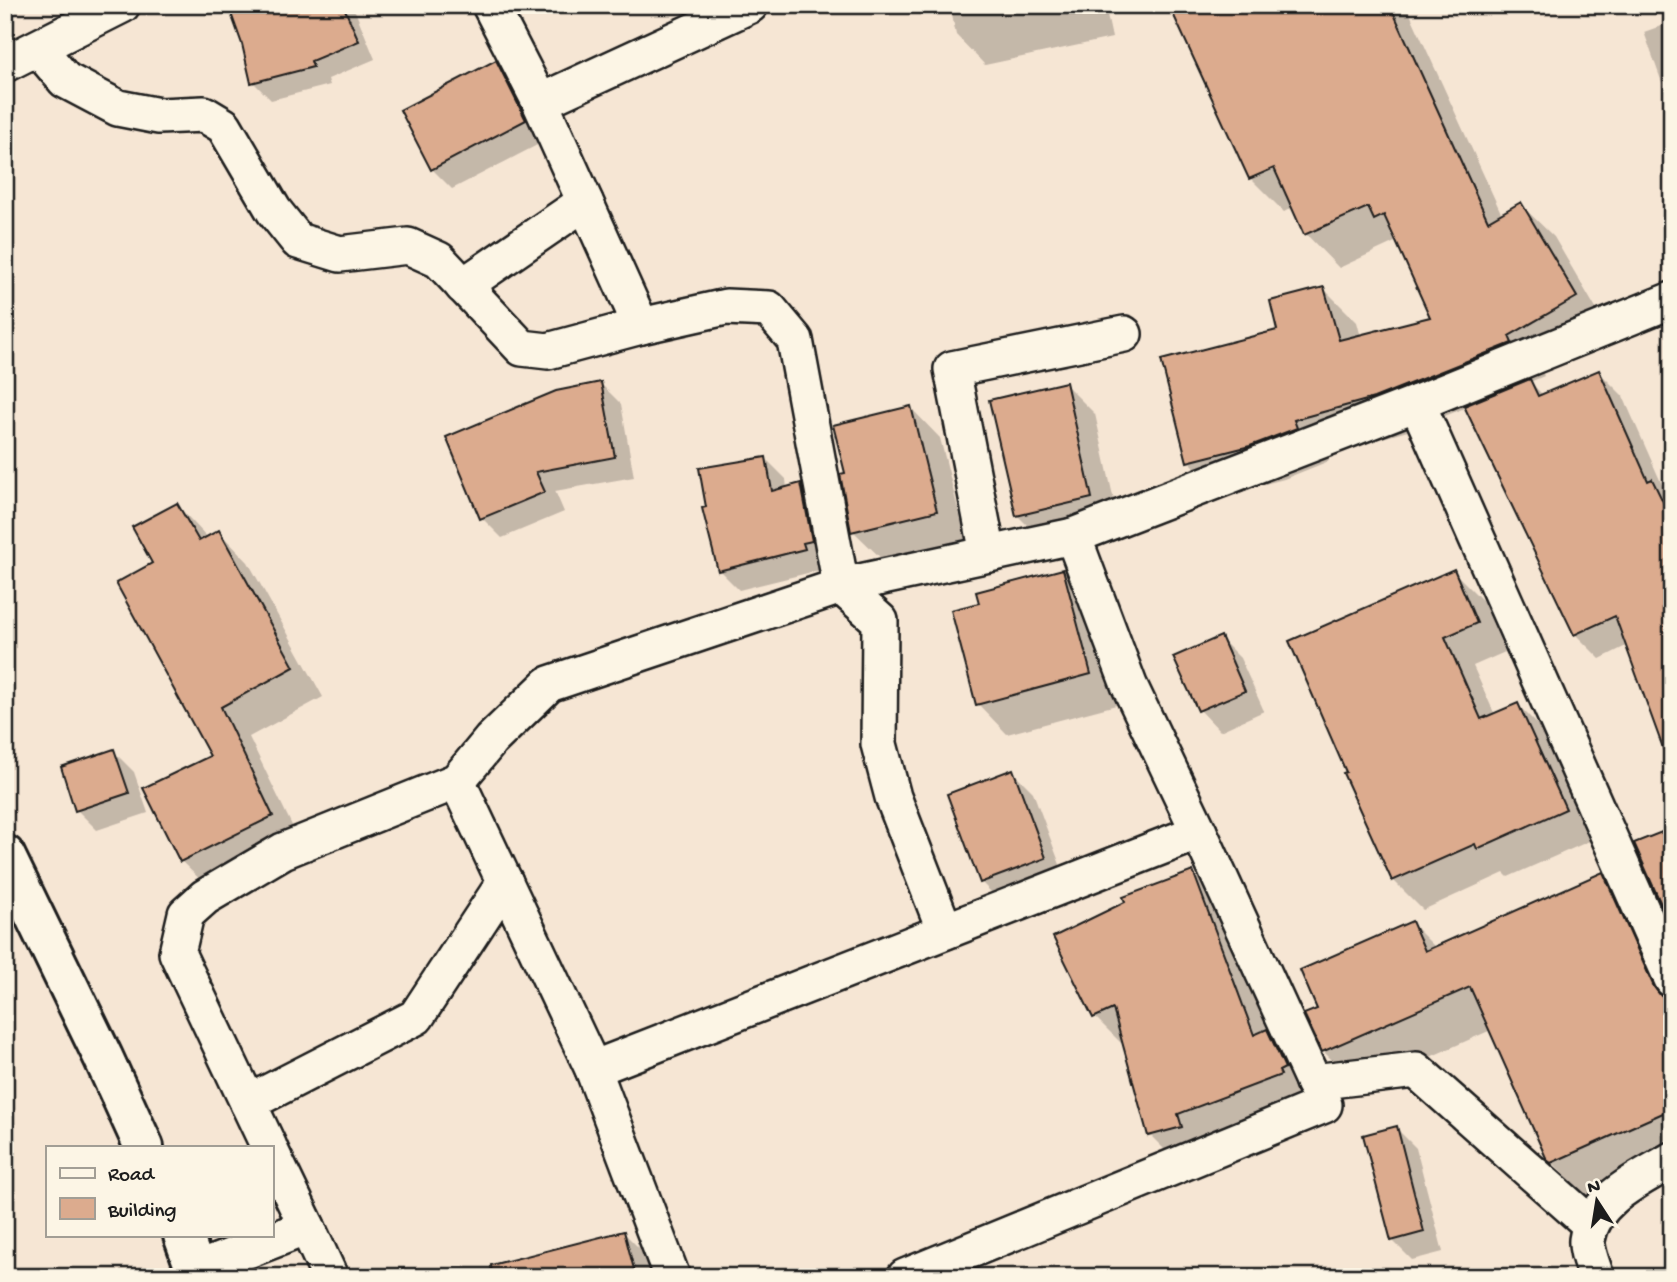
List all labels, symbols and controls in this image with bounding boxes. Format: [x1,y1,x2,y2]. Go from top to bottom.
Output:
legend [46,1146,273,1236]
text: Road [108,1164,156,1189]
north arrow [1562,1166,1632,1236]
text: N [1586,1175,1603,1200]
text: Building [107,1200,177,1225]

